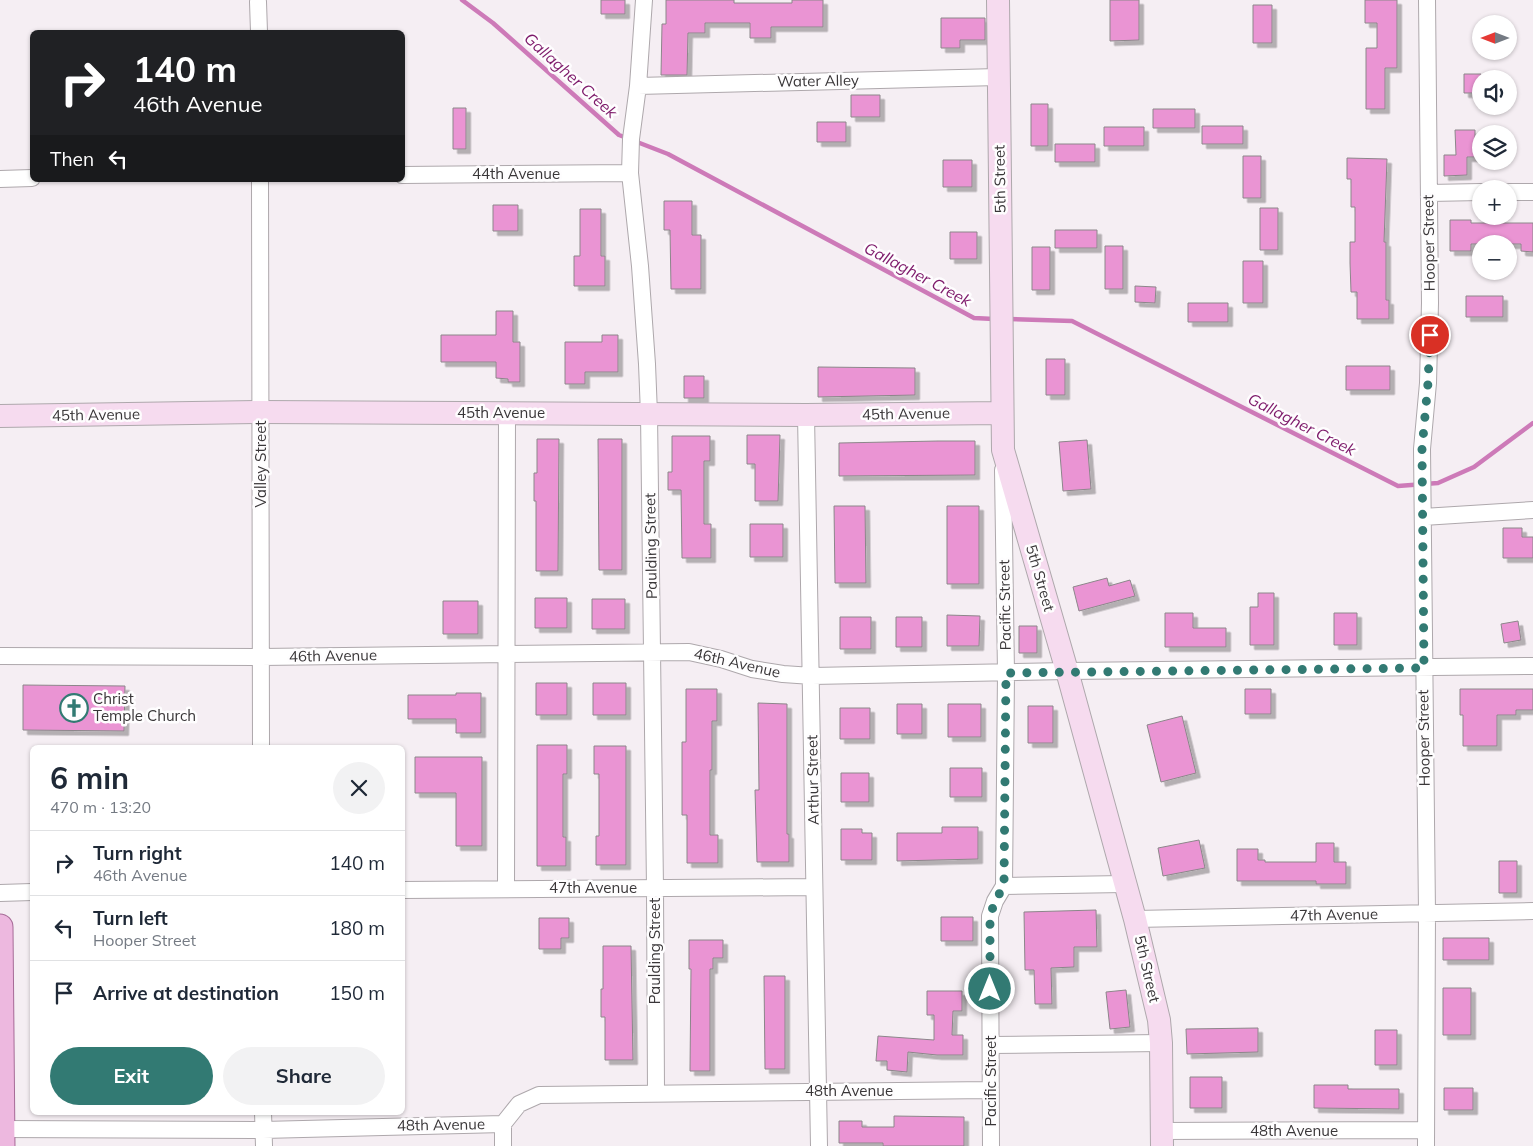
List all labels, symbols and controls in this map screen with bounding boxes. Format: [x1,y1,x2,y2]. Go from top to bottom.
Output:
north arrow [1472,15,1518,60]
map controls [1472,15,1517,280]
water label: Gallagher Creek [520,28,622,123]
text: 140 m [133,47,237,91]
icon: right [50,50,115,115]
street label: Water Alley [777,70,859,91]
button: sound [1472,70,1517,115]
text: 46th Avenue [133,90,262,118]
button: layers [1472,125,1517,170]
icon: left [104,145,132,173]
street label: 5th Street [989,145,1010,213]
text: Then [50,147,94,171]
street label: 44th Avenue [472,164,560,183]
button: + [1472,180,1517,225]
street label: Hooper Street [1418,195,1439,291]
button: − [1472,235,1517,280]
water label: Gallagher Creek [861,237,976,311]
pin [1409,314,1451,356]
icon: arrive [1416,321,1444,349]
water label: Gallagher Creek [1245,388,1360,460]
street label: 45th Avenue [457,403,545,422]
street label: 45th Avenue [862,403,950,424]
street label: 45th Avenue [52,404,140,425]
street label: Valley Street [251,420,270,508]
street label: Paulding Street [640,493,661,599]
street label: 5th Street [1022,542,1059,613]
street label: Pacific Street [994,559,1015,651]
street label: 46th Avenue [692,643,782,682]
street label: 46th Avenue [289,645,377,666]
place label: Christ Temple Church [93,689,196,725]
street label: Hooper Street [1413,690,1434,786]
church icon: Christ Temple Church [59,693,89,723]
street label: Arthur Street [802,735,823,825]
text: 6 min [50,759,129,797]
button: close [333,762,385,814]
text: 470 m · 13:20 [50,797,151,817]
text: Turn right [93,841,182,865]
icon: right [50,849,78,877]
text: 140 m [329,851,385,875]
text: 46th Avenue [93,865,187,885]
street label: 47th Avenue [549,878,637,897]
street label: Paulding Street [645,898,664,1004]
street label: 47th Avenue [1290,904,1378,925]
text: Turn left [93,906,168,930]
icon: left [50,914,78,942]
text: 180 m [329,916,385,940]
text: Hooper Street [93,930,196,950]
street label: 5th Street [1131,933,1164,1004]
position arrow [963,962,1015,1014]
icon: arrive [50,979,78,1007]
text: Arrive at destination [93,981,279,1005]
text: 150 m [329,981,385,1005]
street label: Pacific Street [981,1036,1000,1126]
button: Exit [50,1047,213,1105]
button: Share [223,1047,385,1105]
street label: 48th Avenue [805,1081,893,1100]
street label: 48th Avenue [397,1114,485,1135]
street label: 48th Avenue [1250,1121,1338,1140]

